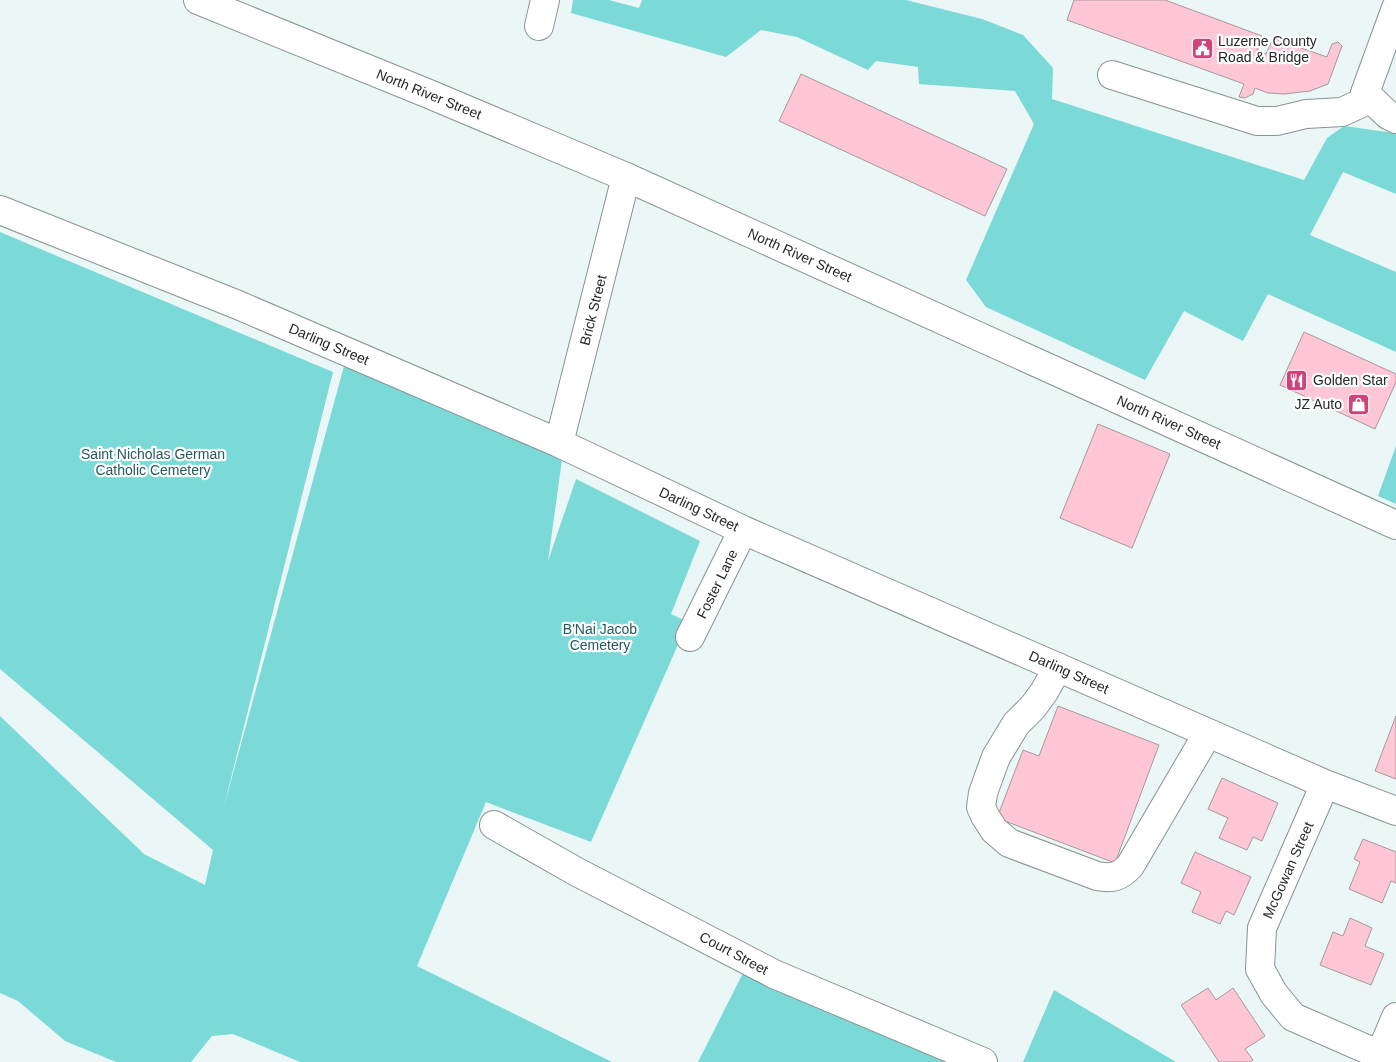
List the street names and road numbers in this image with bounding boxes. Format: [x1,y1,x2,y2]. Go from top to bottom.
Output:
street label: North River Street [374,66,484,122]
street label: North River Street [746,225,855,285]
street label: Brick Street [576,273,610,347]
street label: Darling Street [286,320,372,368]
street label: North River Street [1115,392,1224,452]
street label: Darling Street [657,484,741,534]
street label: Foster Lane [693,547,741,621]
street label: Darling Street [1027,647,1111,697]
street label: McGowan Street [1259,819,1317,921]
street label: Court Street [697,928,771,978]

